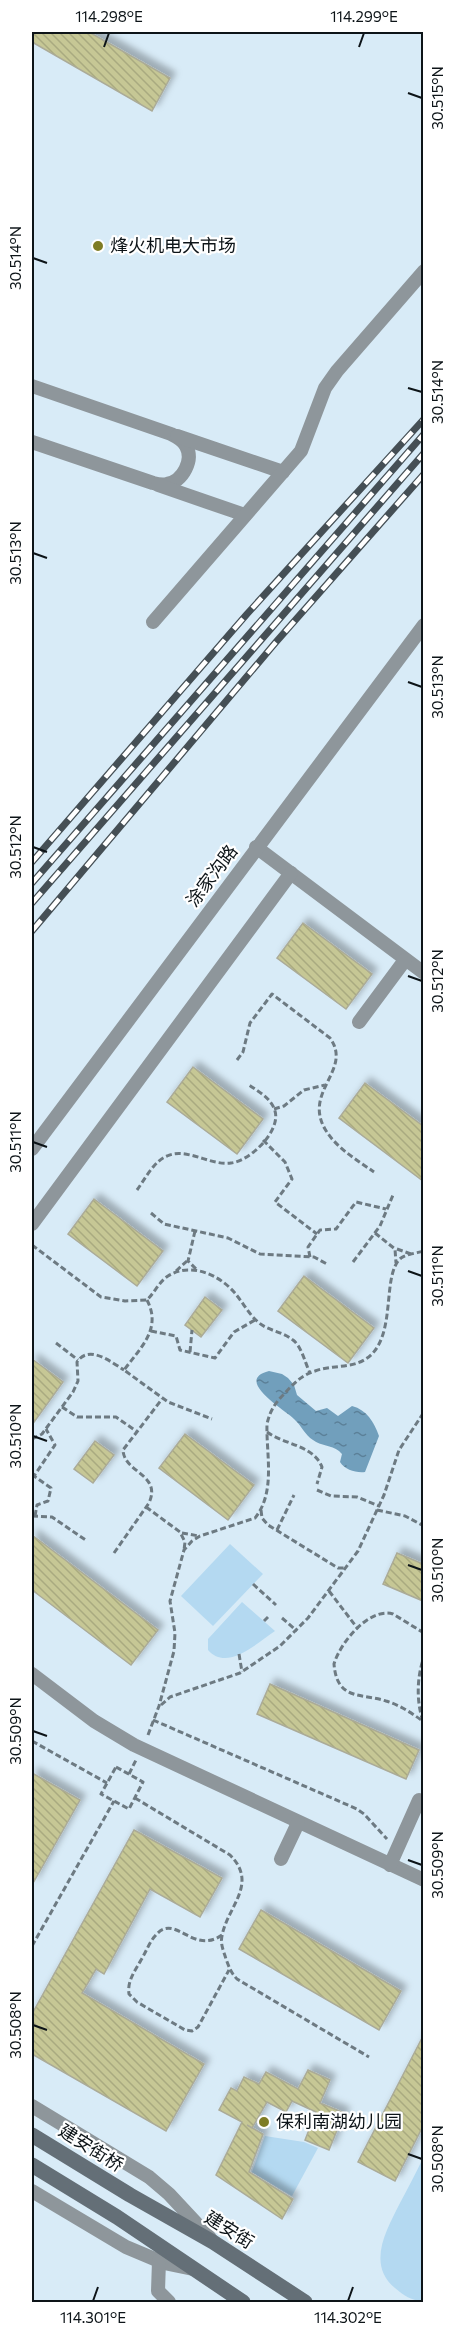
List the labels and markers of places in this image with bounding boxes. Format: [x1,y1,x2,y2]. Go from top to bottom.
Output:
place label: 烽火机电大市场 [110,234,236,256]
marker: 烽火机电大市场 [91,239,105,253]
place label: 保利南湖幼儿园 [276,2110,402,2132]
marker: 保利南湖幼儿园 [257,2115,271,2129]

